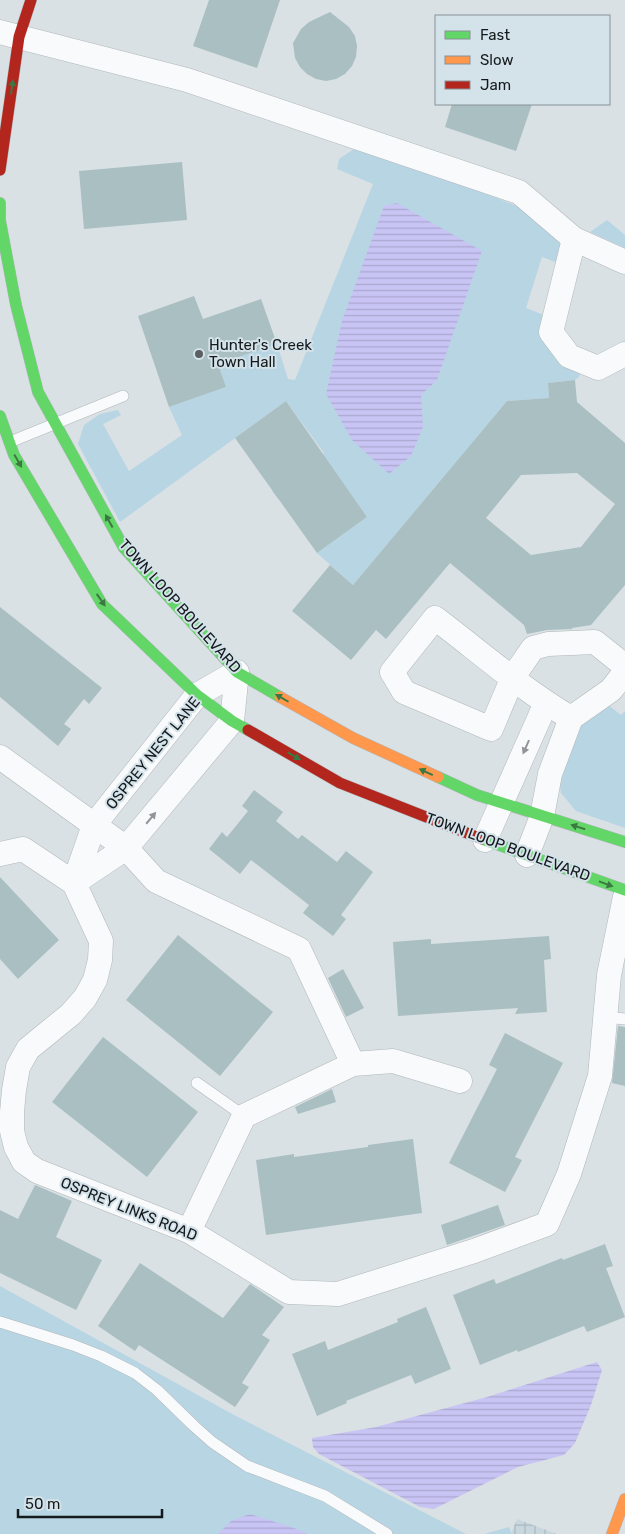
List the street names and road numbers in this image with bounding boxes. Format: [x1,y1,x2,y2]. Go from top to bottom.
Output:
street label: TOWN LOOP BOULEVARD [115,535,245,677]
street label: OSPREY NEST LANE [102,693,204,813]
street label: TOWN LOOP BOULEVARD [423,809,593,885]
street label: OSPREY LINKS ROAD [58,1173,200,1245]

